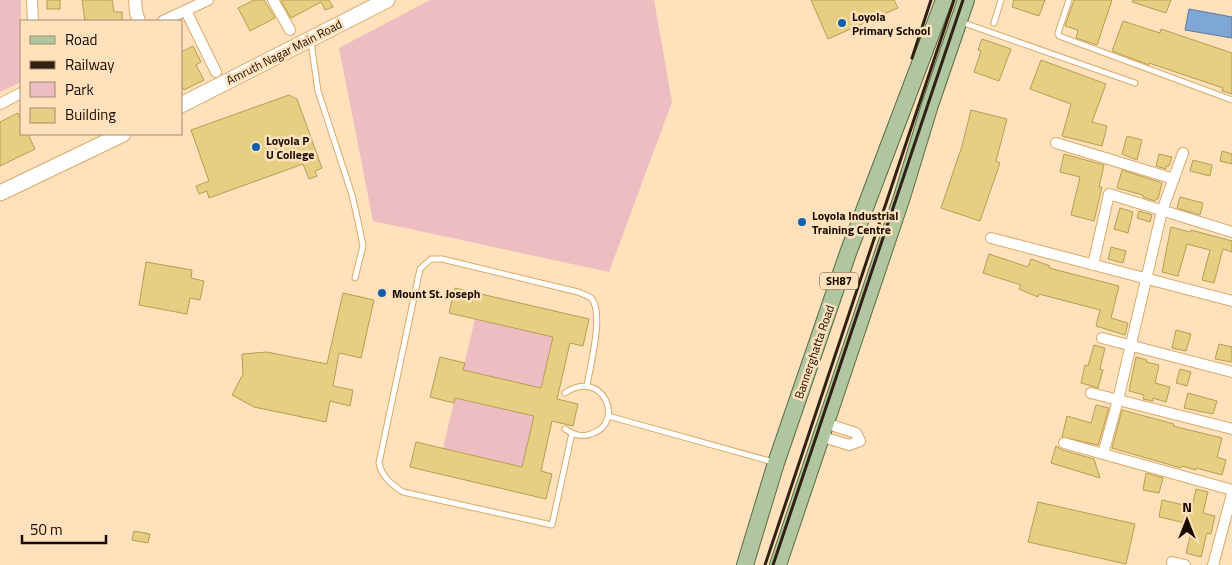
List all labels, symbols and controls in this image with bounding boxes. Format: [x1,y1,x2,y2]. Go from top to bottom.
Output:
place label: Loyola Primary School [852,7,930,40]
street label: Amruth Nagar Main Road [223,15,345,89]
marker: Loyola Primary School [836,17,848,29]
legend [20,20,182,135]
text: Road [65,28,97,51]
text: Railway [65,53,115,76]
text: Park [65,78,94,101]
text: Building [65,103,116,126]
place label: Loyola P U College [266,131,314,164]
marker: Loyola P U College [250,141,262,153]
place label: Loyola Industrial Training Centre [812,206,899,239]
marker: Loyola Industrial Training Centre [796,216,808,228]
road number: SH87 [820,272,858,290]
place label: Mount St. Joseph [392,284,480,303]
marker: Mount St. Joseph [376,287,388,299]
street label: Bannerghatta Road [789,303,839,401]
north arrow [1162,495,1212,545]
text: N [1182,496,1192,517]
scale bar [22,512,106,544]
text: 50 m [30,518,63,541]

